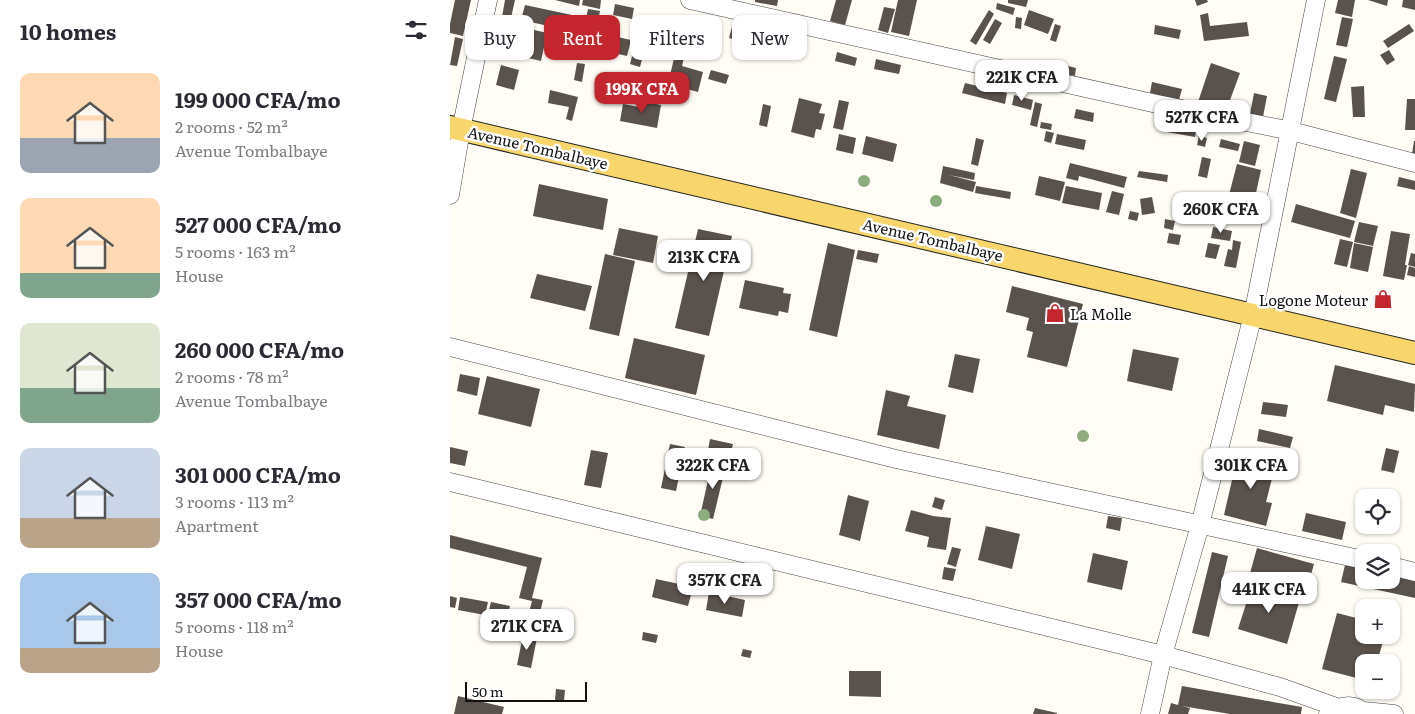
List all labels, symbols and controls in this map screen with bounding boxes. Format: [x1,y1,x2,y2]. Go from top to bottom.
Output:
text: 10 homes [20,15,116,46]
chip: Buy [465,15,534,60]
chip: Rent [544,15,620,60]
chip: Filters [630,15,722,60]
chip: New [732,15,807,60]
icon: filters [402,16,430,44]
pin: 221K CFA [970,59,1074,102]
text: 221K CFA [986,64,1058,88]
pin: 199K CFA [590,72,694,114]
text: 199K CFA [606,76,678,100]
text: 199 000 CFA/mo [175,83,341,114]
icon: home [60,93,120,153]
pin: 527K CFA [1150,100,1254,142]
text: 527K CFA [1165,104,1239,128]
text: 2 rooms · 52 m² [175,114,288,138]
street label: Avenue Tombalbaye [466,120,610,174]
text: Avenue Tombalbaye [175,138,328,162]
pin: 260K CFA [1169,192,1273,234]
text: 260K CFA [1183,196,1259,220]
text: 527 000 CFA/mo [175,208,341,239]
street label: Avenue Tombalbaye [861,212,1005,266]
icon: home [60,218,120,278]
text: 5 rooms · 163 m² [175,239,296,263]
pin: 213K CFA [652,240,756,282]
text: 213K CFA [668,244,740,268]
text: House [175,263,223,287]
place label: Logone Moteur [1259,288,1368,311]
shop icon: Logone Moteur [1372,288,1394,310]
shop icon: La Molle [1044,302,1066,324]
place label: La Molle [1070,302,1132,325]
text: 260 000 CFA/mo [175,333,344,364]
icon: home [60,343,120,403]
text: 2 rooms · 78 m² [175,364,289,388]
text: Avenue Tombalbaye [175,388,328,412]
pin: 322K CFA [661,448,765,490]
pin: 301K CFA [1199,448,1303,490]
text: 322K CFA [676,452,750,476]
text: 301K CFA [1214,452,1288,476]
text: 301 000 CFA/mo [175,458,341,489]
icon: home [60,468,120,528]
text: 3 rooms · 113 m² [175,489,294,513]
map controls [1355,489,1400,699]
button: locate [1355,489,1400,534]
text: Apartment [175,513,259,537]
button: layers [1355,544,1400,589]
pin: 357K CFA [673,562,777,605]
text: 357K CFA [688,567,762,591]
pin: 441K CFA [1217,572,1321,614]
text: 441K CFA [1232,576,1306,600]
text: 357 000 CFA/mo [175,583,342,614]
icon: home [60,593,120,653]
button: + [1355,599,1400,644]
pin: 271K CFA [475,608,579,651]
text: 271K CFA [491,613,563,637]
text: 5 rooms · 118 m² [175,614,294,638]
text: House [175,638,223,662]
button: − [1355,654,1400,699]
scale bar [465,679,588,702]
text: 50 m [472,681,504,701]

